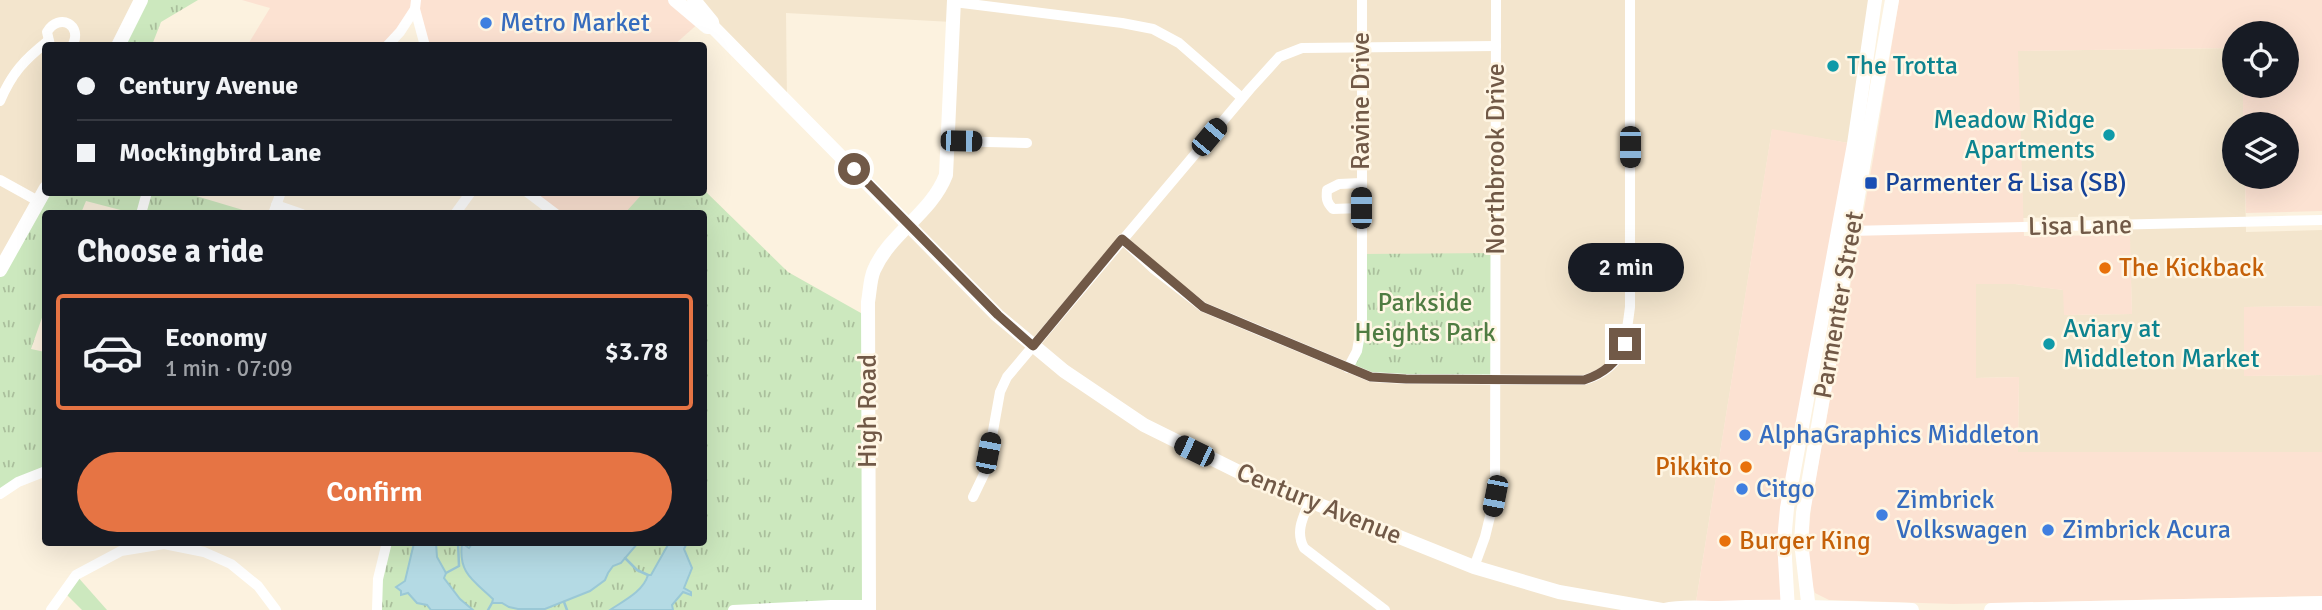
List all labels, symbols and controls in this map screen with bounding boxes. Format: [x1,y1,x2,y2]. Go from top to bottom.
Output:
place label: Metro Market [500,7,650,39]
marker: Metro Market [478,15,494,31]
map controls [2222,21,2299,189]
button: locate [2222,21,2299,98]
street label: Ravine Drive [1345,32,1377,170]
place label: The Trotta [1847,50,1958,82]
marker: The Trotta [1825,58,1841,74]
street label: Northbrook Drive [1480,63,1512,255]
text: Century Avenue [119,70,298,102]
place label: Meadow Ridge Apartments [1933,104,2095,166]
button: layers [2222,112,2299,189]
car [1188,114,1231,160]
car [1620,126,1641,168]
marker: Meadow Ridge Apartments [2101,127,2117,143]
car [940,130,983,152]
text: Mockingbird Lane [119,137,321,169]
route start [838,153,870,185]
place label: Parmenter & Lisa (SB) [1885,167,2127,199]
marker: Parmenter & Lisa (SB) [1863,175,1879,191]
car [1351,187,1372,229]
street label: Parmenter Street [1807,209,1871,401]
street label: Lisa Lane [2028,209,2132,243]
text: Choose a ride [77,232,264,271]
callout: 2 min [1567,243,1683,292]
place label: The Kickback [2119,252,2265,284]
text: 2 min [1598,253,1654,282]
marker: The Kickback [2097,260,2113,276]
park label: Parkside Heights Park [1354,287,1496,349]
place label: Aviary at Middleton Market [2063,313,2260,375]
icon: car [81,321,144,384]
text: Economy [165,322,267,354]
route end [1609,328,1641,360]
text: $3.78 [605,336,668,368]
marker: Aviary at Middleton Market [2041,336,2057,352]
text: 1 min · 07:09 [165,354,293,383]
street label: High Road [852,354,884,468]
place label: AlphaGraphics Middleton [1759,419,2040,451]
marker: AlphaGraphics Middleton [1737,427,1753,443]
car [974,430,1003,476]
car [1171,432,1218,470]
place label: Pikkito [1655,451,1732,483]
button: Confirm [77,452,672,532]
street label: Century Avenue [1232,456,1406,552]
marker: Pikkito [1738,459,1754,475]
car [1481,473,1510,519]
place label: Citgo [1756,473,1815,505]
marker: Citgo [1734,481,1750,497]
place label: Zimbrick Volkswagen [1896,484,2028,546]
marker: Zimbrick Volkswagen [1874,507,1890,523]
place label: Zimbrick Acura [2062,514,2231,546]
marker: Zimbrick Acura [2040,522,2056,538]
place label: Burger King [1739,525,1871,557]
marker: Burger King [1717,533,1733,549]

